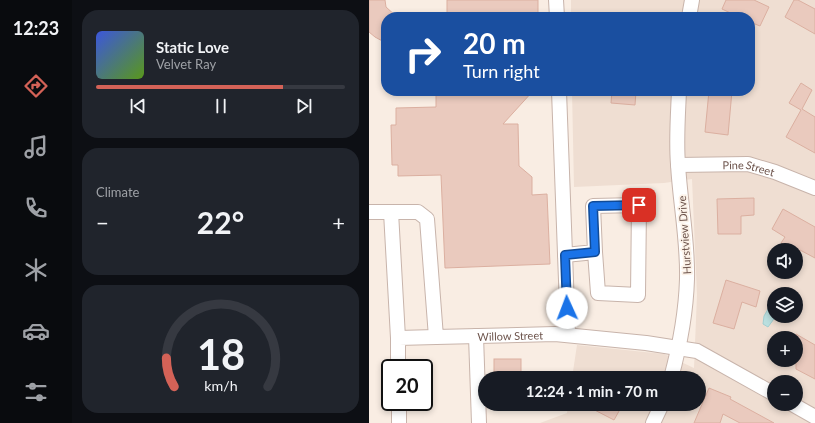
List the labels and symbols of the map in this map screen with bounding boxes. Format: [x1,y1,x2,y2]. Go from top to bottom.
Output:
street label: Pine Street [722,157,776,178]
pin [622,188,656,222]
street label: Hurstview Drive [675,195,693,275]
position arrow [546,287,588,329]
street label: Willow Street [477,328,543,342]
speed limit sign: 20 [381,359,433,411]

